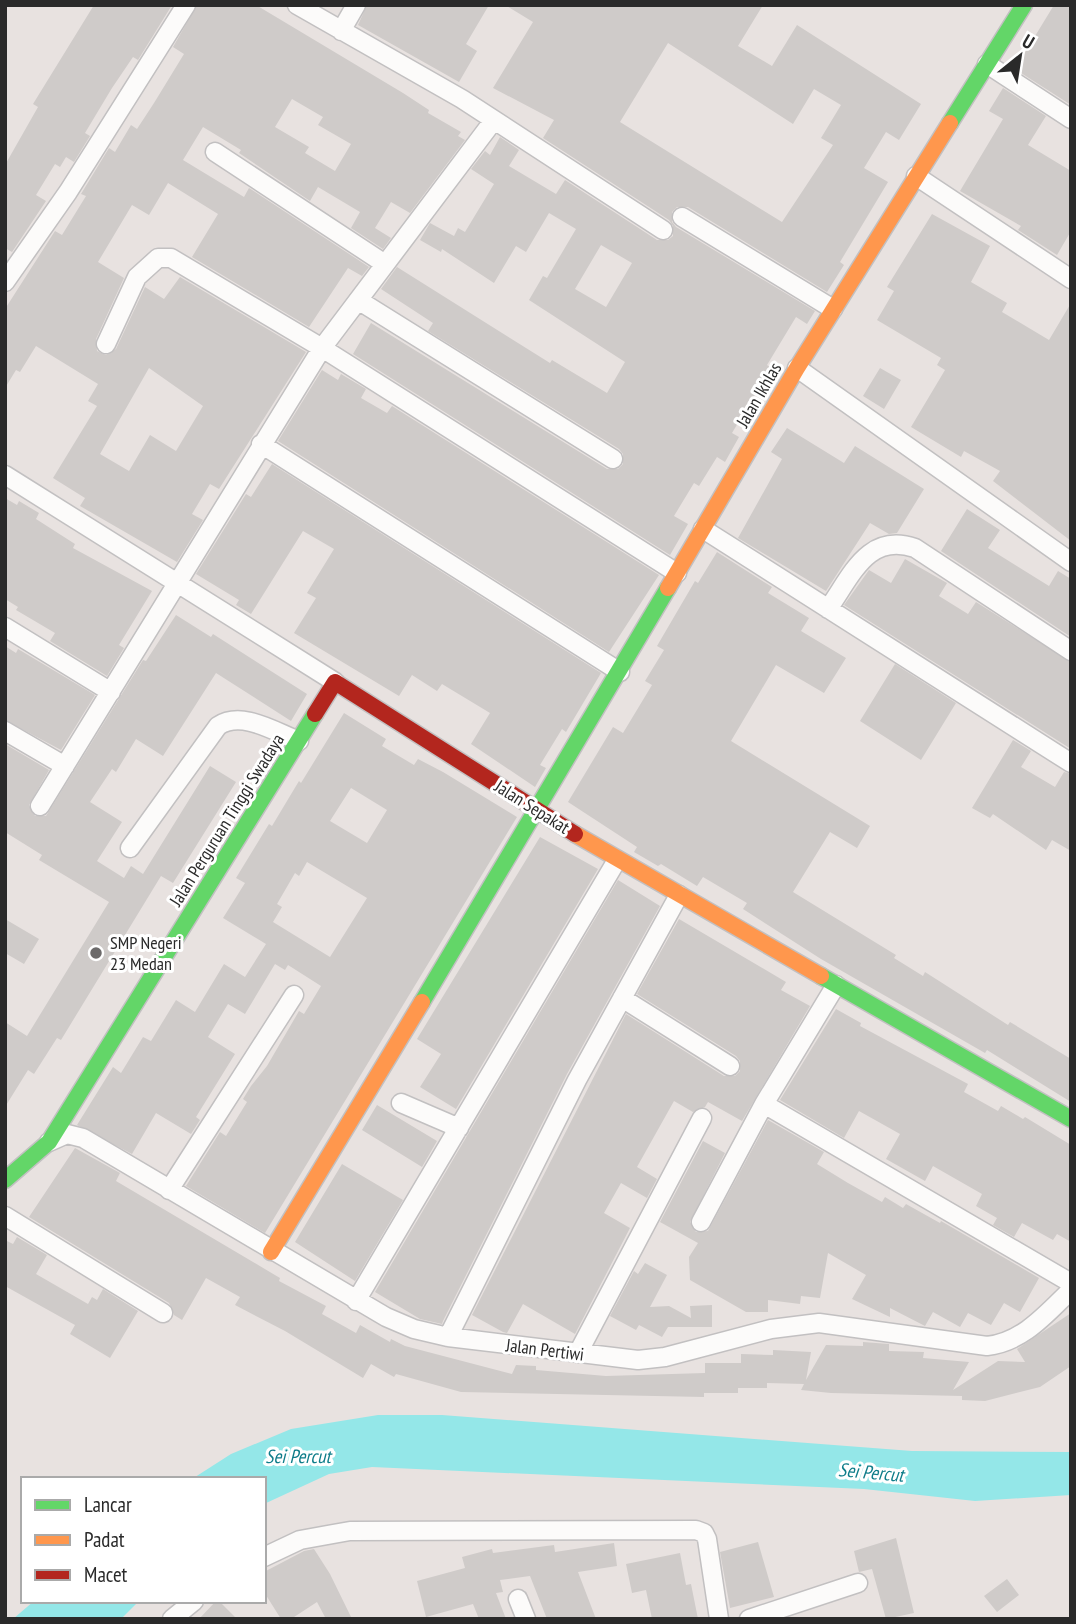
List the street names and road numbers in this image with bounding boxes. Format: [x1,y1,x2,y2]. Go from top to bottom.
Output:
street label: Jalan Ikhlas [730,358,786,432]
street label: Jalan Perguruan Tinggi Swadaya [164,729,289,911]
street label: Jalan Sepakat [490,774,574,839]
street label: Jalan Pertiwi [504,1333,585,1366]

